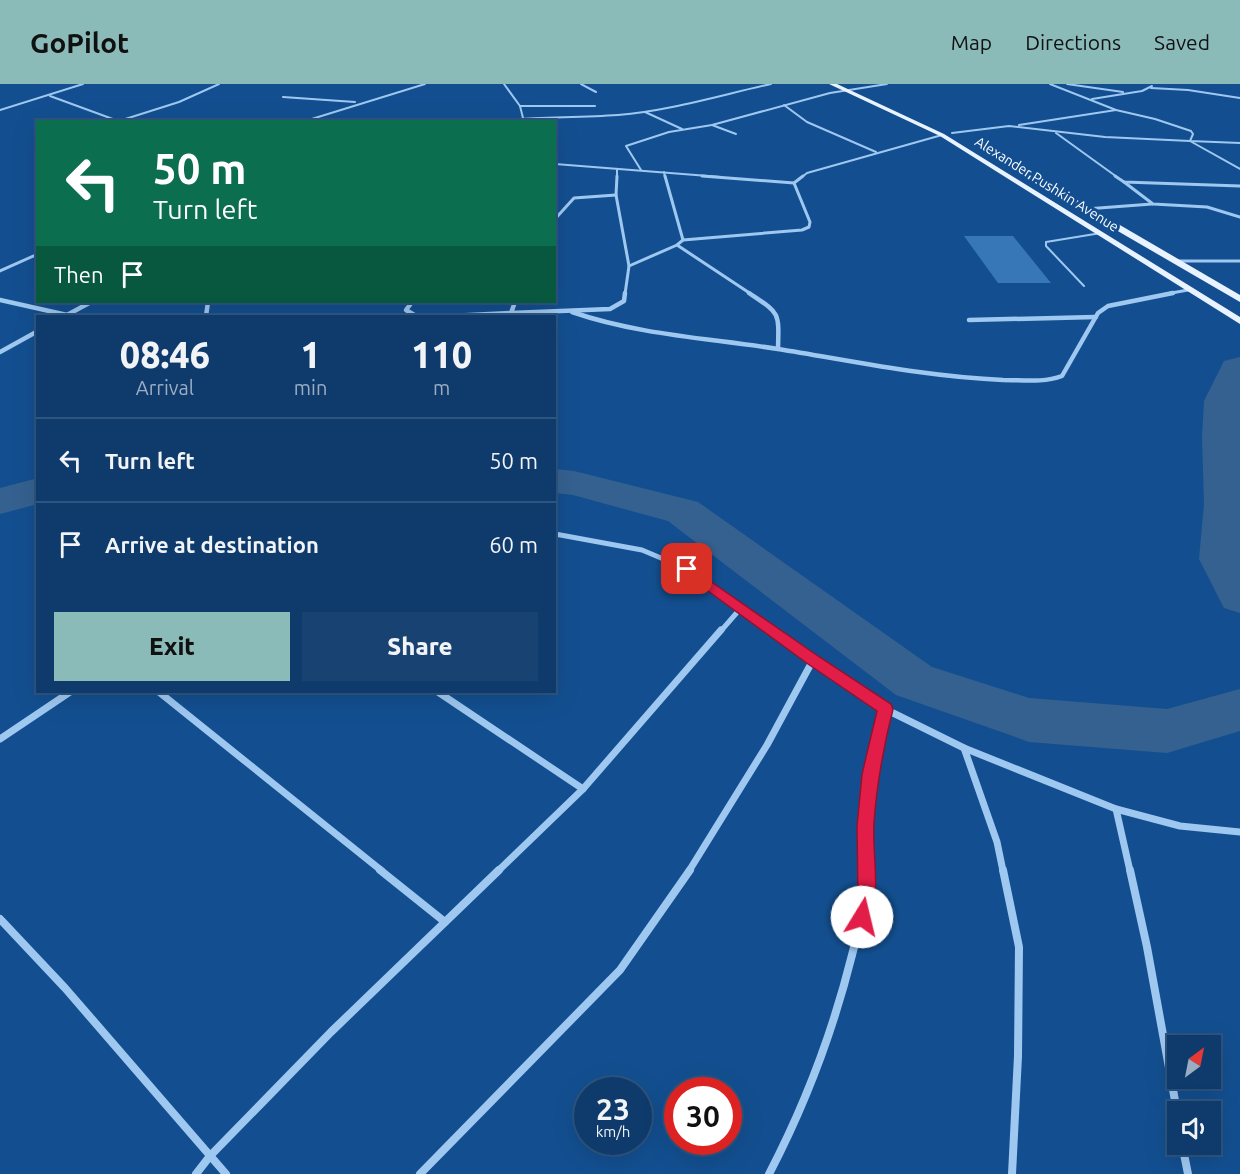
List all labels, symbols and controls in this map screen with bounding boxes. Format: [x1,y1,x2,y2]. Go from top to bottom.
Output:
text: GoPilot [30,27,129,58]
text: Map [951,30,992,54]
text: Directions [1025,30,1121,54]
text: Saved [1154,30,1210,54]
street label: Alexander Pushkin Avenue [972,133,1122,235]
icon: left [54,144,132,222]
text: 50 m [153,145,247,192]
text: Turn left [153,194,257,224]
icon: arrive [116,258,149,291]
text: Then [54,262,104,287]
text: 08:46 [120,334,210,375]
text: 1 [300,334,321,375]
text: 110 [411,334,472,375]
text: Arrival [136,376,194,399]
text: min [294,376,327,399]
text: m [433,376,450,399]
icon: left [54,444,87,477]
text: Turn left [105,448,195,473]
text: 50 m [489,448,538,473]
icon: arrive [54,528,87,561]
text: Arrive at destination [105,532,319,557]
text: 60 m [489,532,538,557]
pin [661,543,712,594]
icon: arrive [670,552,703,585]
button: Exit [54,612,290,681]
button: Share [302,612,538,681]
position arrow [830,885,894,949]
north arrow [1167,1035,1221,1089]
map controls [1167,1035,1221,1155]
speed limit sign: 30 [664,1077,742,1155]
text: 23 [596,1092,630,1126]
button: sound [1167,1101,1221,1155]
text: km/h [596,1123,630,1140]

